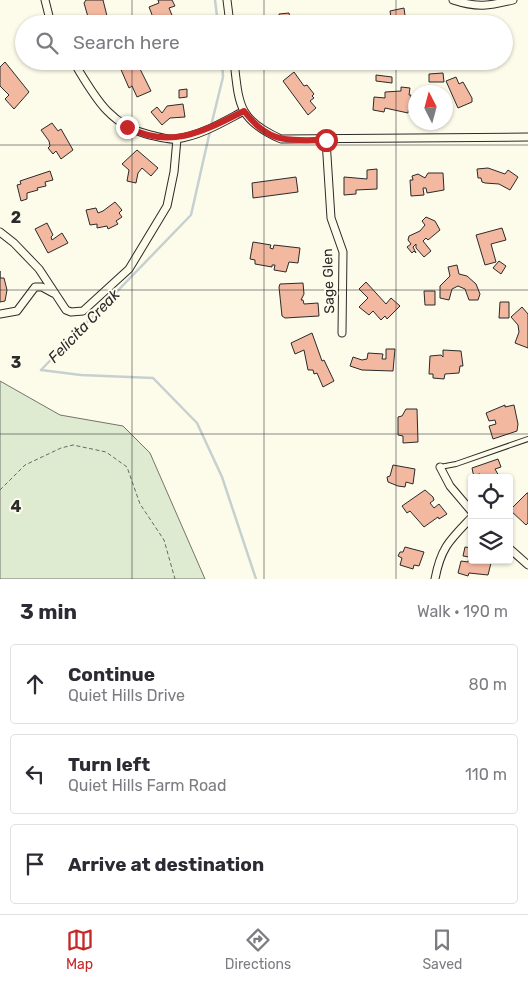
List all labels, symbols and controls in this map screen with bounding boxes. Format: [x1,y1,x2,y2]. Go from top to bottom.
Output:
search box [15,15,513,70]
icon: search [33,29,61,57]
text: Search here [73,31,180,54]
north arrow [408,85,453,130]
route end [116,116,139,139]
route start [315,129,338,152]
text: 2 [11,208,21,227]
street label: Sage Glen [319,248,338,314]
water label: Felicita Creak [45,285,124,366]
text: 3 [11,353,21,372]
map controls [468,474,513,564]
button: locate [468,474,513,519]
text: 4 [11,497,22,516]
button: layers [468,519,513,564]
text: 3 min [20,599,77,624]
text: Walk · 190 m [417,602,508,621]
text: Continue [68,663,155,686]
icon: ahead [21,670,49,698]
text: 80 m [469,675,507,694]
text: Quiet Hills Drive [68,686,185,705]
text: Turn left [68,753,150,776]
icon: left [21,760,49,788]
text: 110 m [465,765,507,784]
text: Quiet Hills Farm Road [68,776,226,795]
icon: arrive [21,850,49,878]
text: Arrive at destination [68,853,264,876]
tab: Map [66,926,94,973]
tab: Directions [225,926,291,973]
tab: Saved [422,926,462,973]

